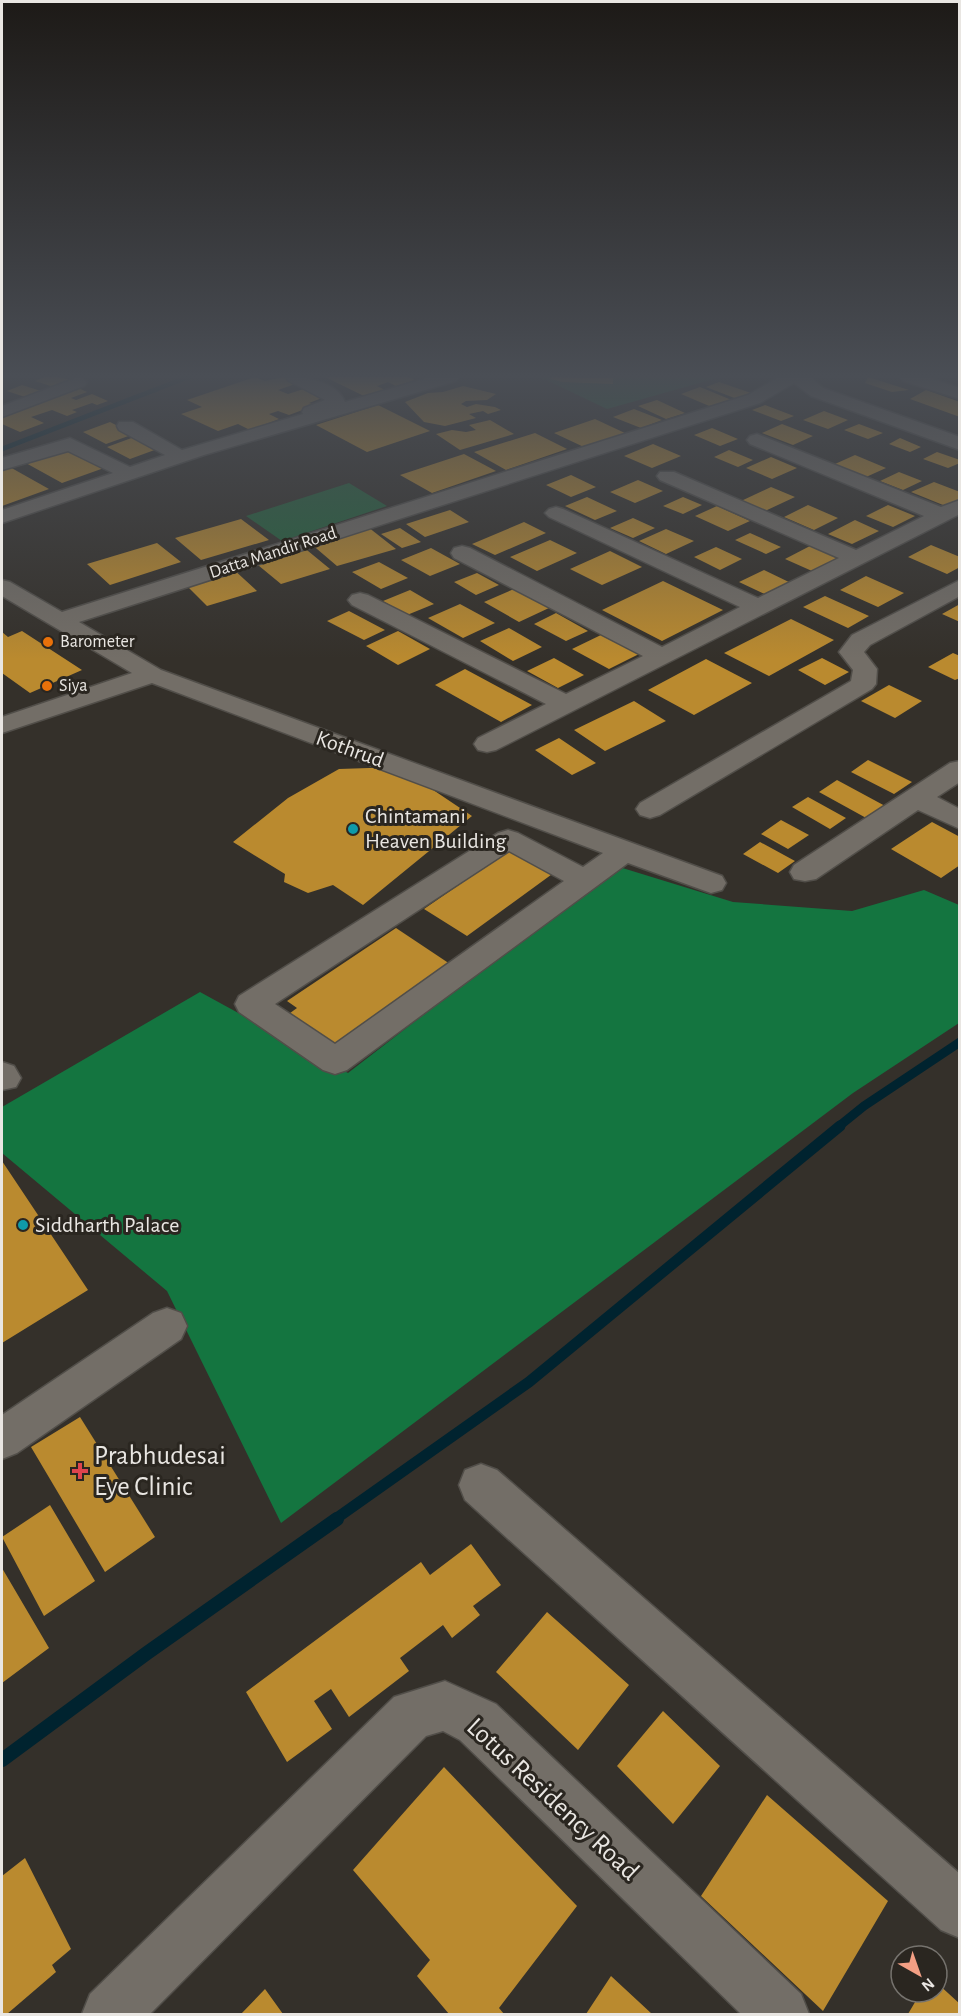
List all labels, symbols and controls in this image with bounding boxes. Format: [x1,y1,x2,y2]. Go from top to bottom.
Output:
street label: Datta Mandir Road [207,524,339,582]
place label: Barometer [60,633,135,651]
marker: Barometer [41,635,55,649]
place label: Siya [59,677,88,695]
marker: Siya [40,679,54,693]
street label: Kothrud [313,727,387,771]
place label: Chintamani Heaven Building [365,805,507,852]
marker: Chintamani Heaven Building [346,822,360,836]
place label: Siddharth Palace [35,1214,179,1236]
marker: Siddharth Palace [16,1218,30,1232]
place label: Prabhudesai Eye Clinic [94,1442,226,1501]
marker: Prabhudesai Eye Clinic [71,1462,89,1480]
street label: Lotus Residency Road [461,1713,644,1886]
north arrow [889,1944,949,2004]
text: N [919,1975,937,1994]

